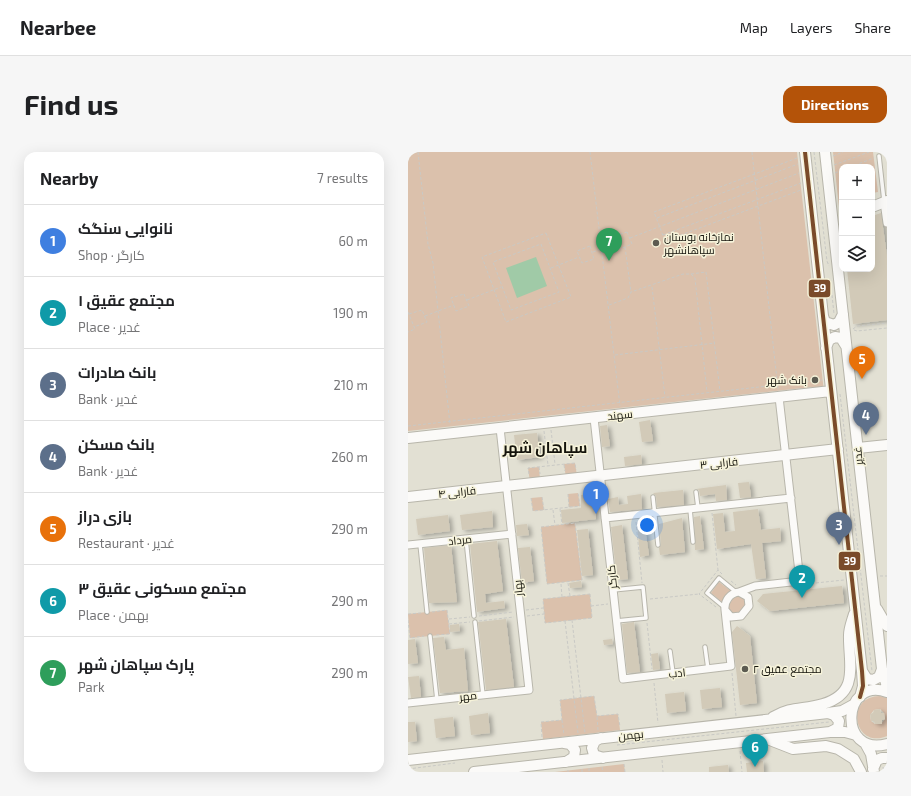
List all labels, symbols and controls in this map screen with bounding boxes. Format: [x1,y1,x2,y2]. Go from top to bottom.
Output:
text: Nearbee [20,16,96,39]
text: Map [740,19,768,36]
text: Layers [790,19,832,36]
text: Share [854,19,891,36]
button: Directions [783,86,887,123]
text: Find us [24,87,118,121]
map controls [839,164,875,272]
button: + [839,164,875,200]
text: Nearby [40,168,98,188]
text: 7 results [317,170,368,186]
button: − [839,200,875,236]
text: نانوایی سنگک [78,219,173,237]
pin: 7 [596,228,622,261]
place label: نمازخانه بوستان سپاهانشهر [663,230,734,257]
text: 1 [50,233,56,249]
text: 60 m [338,233,368,249]
button: layers [839,236,875,272]
marker: نمازخانه بوستان سپاهانشهر [651,238,661,248]
text: Shop · کارگر [78,247,145,263]
line badge: 39 [808,279,831,298]
text: 39 [814,281,826,294]
text: مجتمع عقیق ۱ [78,291,175,309]
text: 2 [49,305,57,321]
text: 190 m [333,305,368,321]
text: Place · غدیر [78,319,141,335]
pin: 5 [849,346,875,379]
text: بانک صادرات [78,363,156,381]
place label: بانک شهر [766,373,807,387]
marker: بانک شهر [810,375,820,385]
text: 3 [49,377,57,393]
text: 210 m [333,377,368,393]
text: Bank · غدیر [78,391,138,407]
pin: 4 [853,402,879,435]
street label: سهند [607,407,633,423]
text: بانک مسکن [78,435,155,453]
district label: سپاهان شهر [502,438,587,458]
street label: غدیر [850,446,866,467]
text: 4 [49,449,57,465]
text: 260 m [331,449,368,465]
street label: فارابی ۳ [699,454,739,472]
text: Bank · غدیر [78,463,138,479]
pin: 1 [583,481,609,514]
street label: فارابی ۴ [437,483,477,501]
text: بازی دراز [78,507,132,525]
pin: 3 [826,512,852,545]
your location [637,515,657,535]
text: 5 [49,521,57,537]
text: 290 m [331,521,368,537]
street label: مرداد [447,532,473,548]
text: Restaurant · غدیر [78,535,175,551]
line badge: 39 [838,551,861,571]
text: 39 [844,554,856,567]
street label: کارگر [604,564,620,591]
pin: 2 [789,565,815,598]
text: مجتمع مسکونی عقیق ۳ [78,579,247,597]
street label: بهار [510,579,526,598]
text: 6 [49,593,57,609]
text: 290 m [331,593,368,609]
text: Place · بهمن [78,607,149,623]
text: پارک سپاهان شهر [78,655,194,673]
place label: مجتمع عقیق ۲ [753,662,822,677]
marker: مجتمع عقیق ۲ [740,664,750,674]
text: 7 [50,665,56,681]
text: 290 m [331,665,368,681]
street label: ادب [668,665,686,680]
text: Park [78,679,105,695]
street label: مهر [458,688,477,704]
street label: بهمن [618,727,644,743]
pin: 6 [742,734,768,767]

